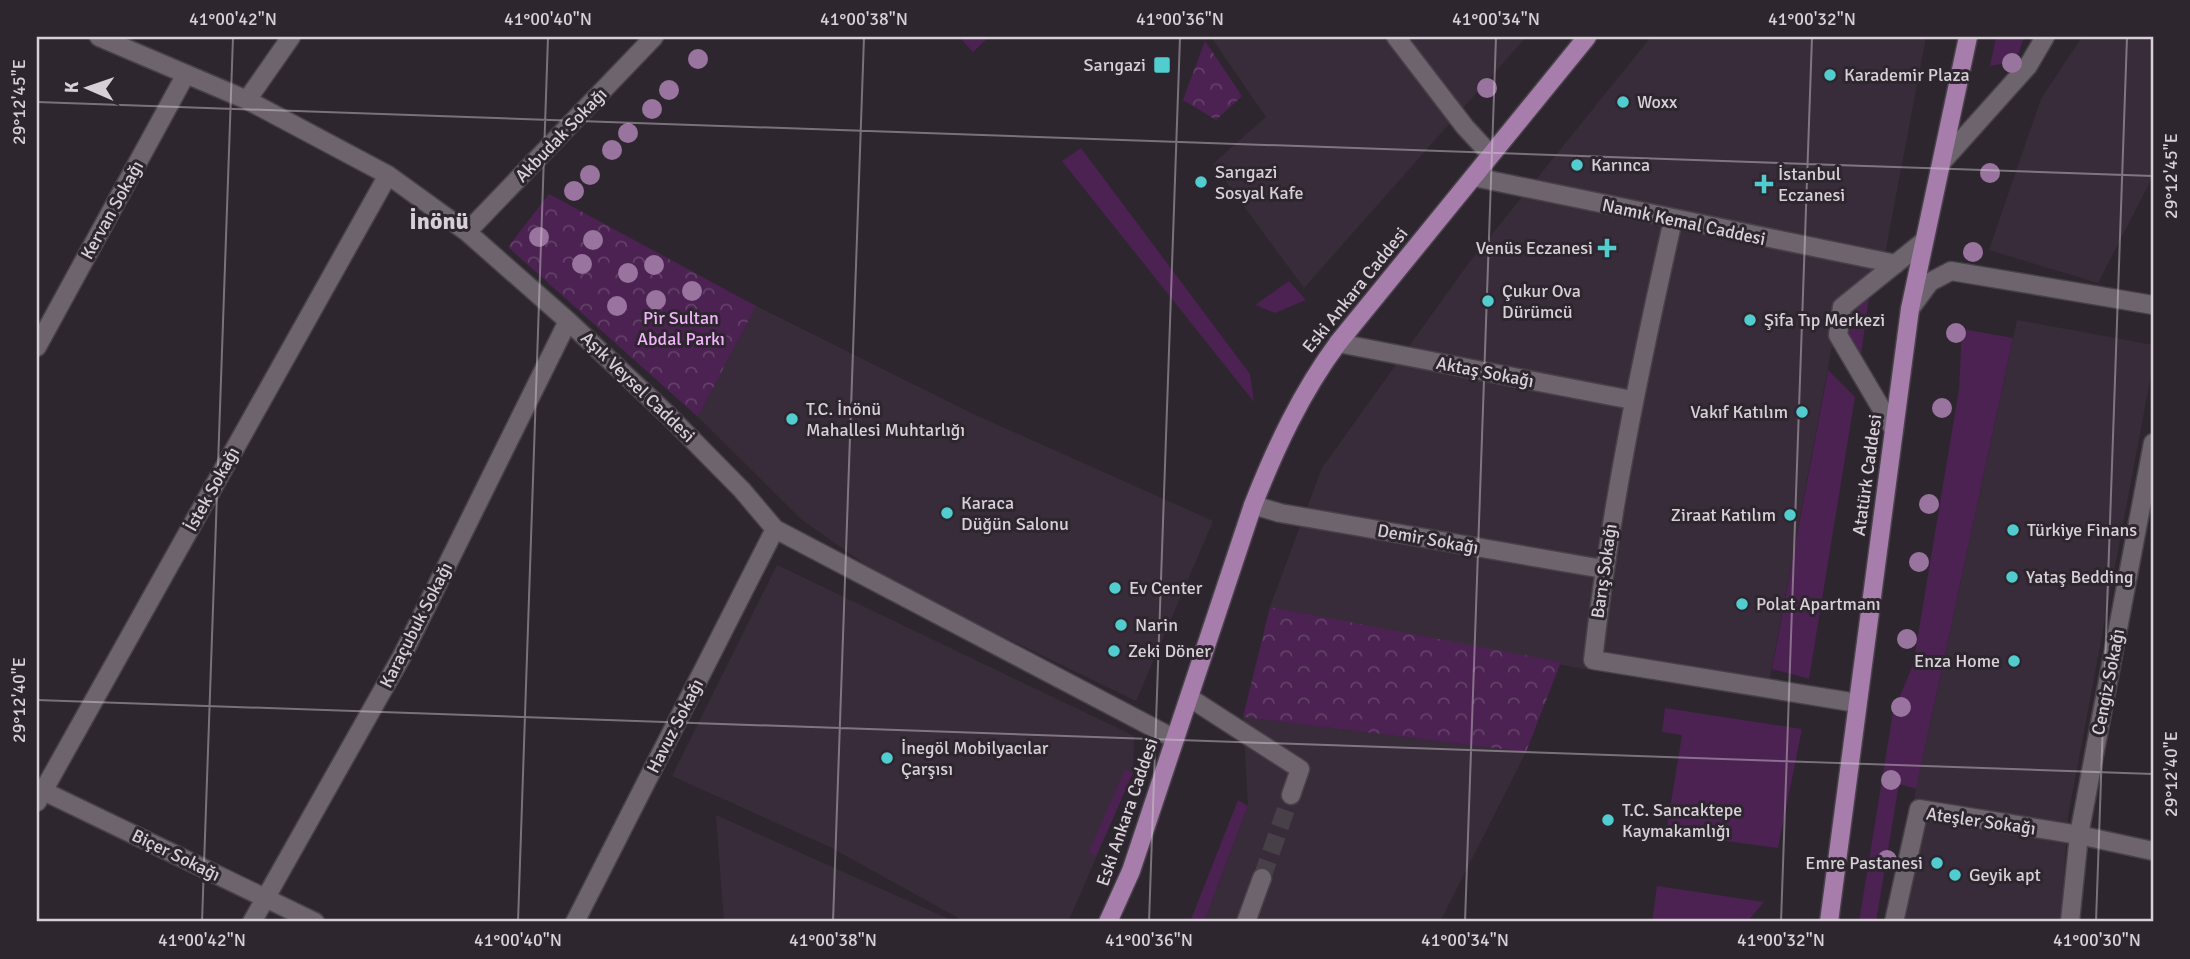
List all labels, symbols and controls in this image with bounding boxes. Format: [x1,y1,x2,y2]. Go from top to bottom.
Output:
text: 41°00'42"N [189,8,277,30]
text: 41°00'40"N [504,8,592,30]
text: 41°00'38"N [820,8,908,30]
text: 41°00'36"N [1136,8,1224,30]
text: 41°00'34"N [1452,8,1540,30]
text: 41°00'32"N [1768,8,1856,30]
north arrow [52,52,122,122]
place label: Sarıgazi [1084,54,1146,76]
marker: Sarıgazi [1152,55,1172,75]
text: 29°12'45"E [8,59,30,145]
place label: Karademir Plaza [1844,64,1970,86]
marker: Karademir Plaza [1822,67,1838,83]
text: K [60,81,84,94]
street label: Akbudak Sokağı [510,83,612,187]
place label: Woxx [1637,91,1678,113]
marker: Woxx [1615,94,1631,110]
text: 29°12'45"E [2160,133,2182,219]
place label: Karınca [1591,154,1650,176]
street label: Kervan Sokağı [76,157,148,263]
marker: Karınca [1569,157,1585,173]
place label: Sarıgazi Sosyal Kafe [1215,161,1304,204]
place label: İstanbul Eczanesi [1778,163,1845,206]
marker: Sarıgazi Sosyal Kafe [1193,174,1209,190]
marker: İstanbul Eczanesi [1756,176,1772,192]
street label: Namık Kemal Caddesi [1600,194,1768,250]
district label: İnönü [409,206,469,236]
street label: Eski Ankara Caddesi [1298,223,1412,357]
place label: Venüs Eczanesi [1476,237,1593,259]
marker: Venüs Eczanesi [1599,240,1615,256]
place label: Çukur Ova Dürümcü [1502,280,1581,323]
marker: Çukur Ova Dürümcü [1480,293,1496,309]
park label: Pir Sultan Abdal Parkı [637,307,725,350]
place label: Şifa Tıp Merkezi [1764,309,1885,331]
marker: Şifa Tıp Merkezi [1742,312,1758,328]
street label: Aşık Veysel Caddesi [576,327,700,447]
street label: Aktaş Sokağı [1434,352,1536,392]
place label: T.C. İnönü Mahallesi Muhtarlığı [806,398,965,441]
place label: Vakıf Katılım [1690,401,1788,423]
marker: Vakıf Katılım [1794,404,1810,420]
marker: T.C. İnönü Mahallesi Muhtarlığı [784,411,800,427]
street label: Atatürk Caddesi [1848,413,1886,537]
street label: İstek Sokağı [180,443,244,535]
place label: Karaca Düğün Salonu [961,492,1069,535]
place label: Ziraat Katılım [1671,504,1776,526]
marker: Karaca Düğün Salonu [939,505,955,521]
marker: Ziraat Katılım [1782,507,1798,523]
street label: Demir Sokağı [1376,519,1480,559]
place label: Türkiye Finans [2027,519,2137,541]
street label: Barış Sokağı [1586,522,1622,620]
marker: Türkiye Finans [2005,522,2021,538]
street label: Karaçubuk Sokağı [375,559,457,691]
place label: Yataş Bedding [2026,566,2134,588]
marker: Yataş Bedding [2004,569,2020,585]
place label: Ev Center [1129,577,1203,599]
marker: Ev Center [1107,580,1123,596]
place label: Polat Apartmanı [1756,593,1881,615]
marker: Polat Apartmanı [1734,596,1750,612]
place label: Narin [1135,614,1178,636]
marker: Narin [1113,617,1129,633]
street label: Cengiz Sokağı [2087,627,2129,737]
place label: Zeki Döner [1128,640,1211,662]
marker: Zeki Döner [1106,643,1122,659]
place label: Enza Home [1914,650,2000,672]
marker: Enza Home [2006,653,2022,669]
text: 29°12'40"E [8,657,30,743]
street label: Havuz Sokağı [642,675,708,777]
text: 29°12'40"E [2160,731,2182,817]
street label: Eski Ankara Caddesi [1091,735,1163,889]
place label: İnegöl Mobilyacılar Çarşısı [901,737,1049,780]
marker: İnegöl Mobilyacılar Çarşısı [879,750,895,766]
place label: T.C. Sancaktepe Kaymakamlığı [1622,799,1742,842]
street label: Ateşler Sokağı [1925,802,2037,840]
marker: T.C. Sancaktepe Kaymakamlığı [1600,812,1616,828]
street label: Biçer Sokağı [128,824,224,886]
place label: Emre Pastanesi [1805,852,1923,874]
marker: Emre Pastanesi [1929,855,1945,871]
place label: Geyik apt [1969,864,2041,886]
marker: Geyik apt [1947,867,1963,883]
text: 41°00'42"N [158,929,246,951]
text: 41°00'40"N [474,929,562,951]
text: 41°00'38"N [789,929,877,951]
text: 41°00'36"N [1105,929,1193,951]
text: 41°00'34"N [1421,929,1509,951]
text: 41°00'32"N [1737,929,1825,951]
text: 41°00'30"N [2053,929,2141,951]

